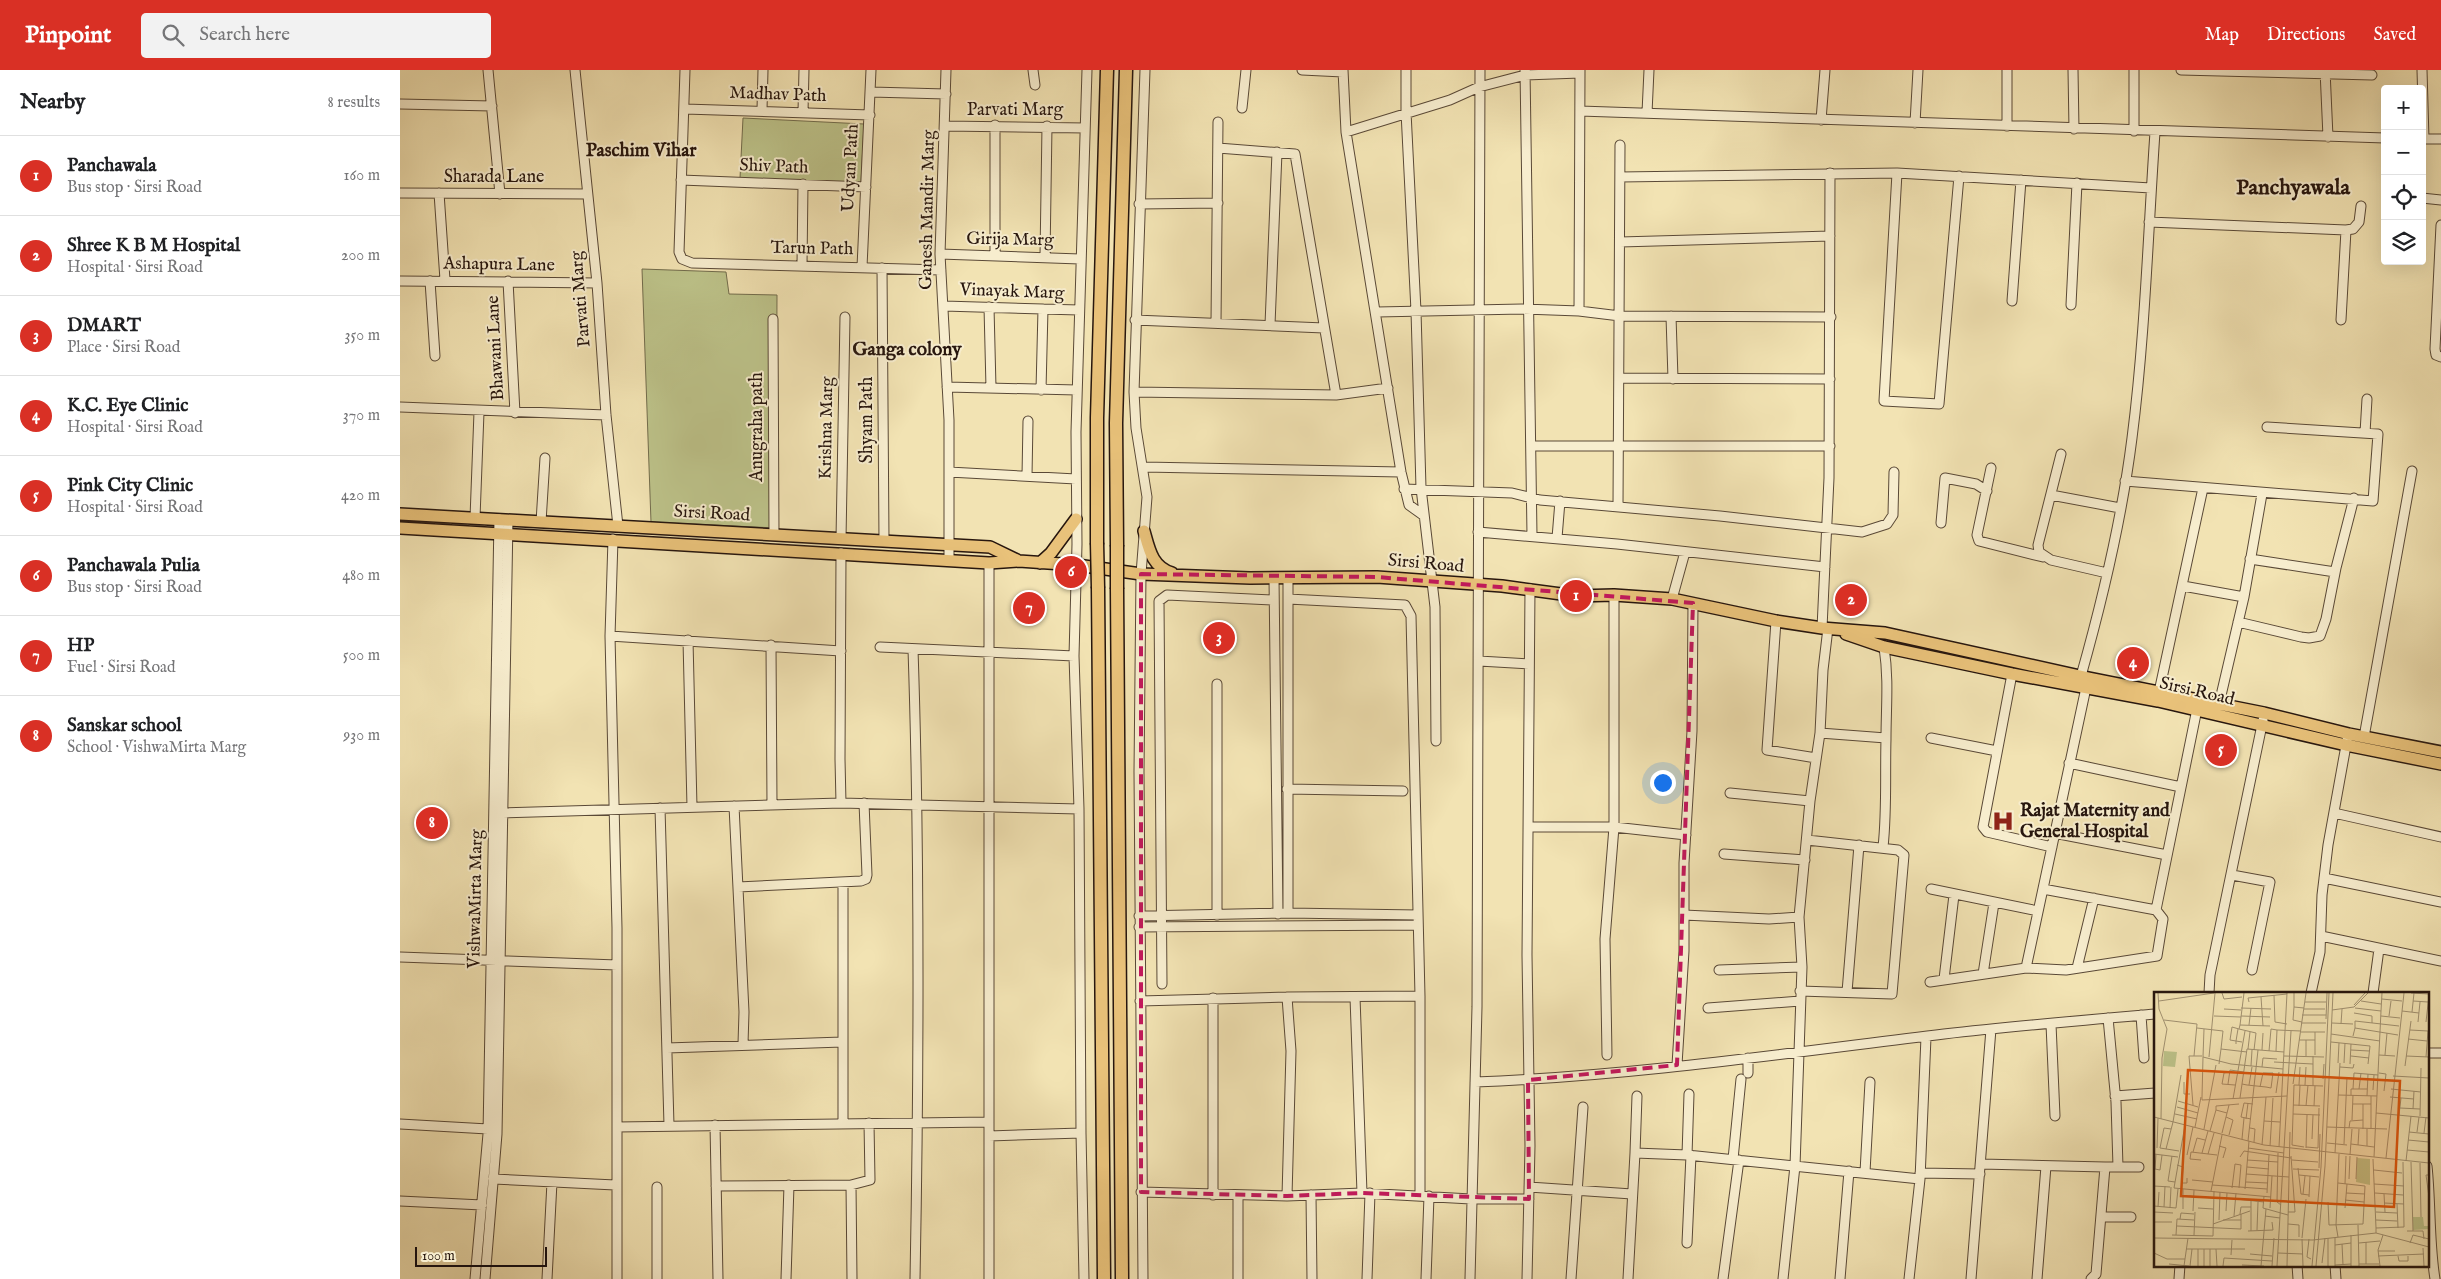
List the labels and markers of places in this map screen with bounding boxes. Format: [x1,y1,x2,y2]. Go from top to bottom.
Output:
pin: 6 [1055,553,1087,591]
pin: 1 [1560,577,1592,615]
pin: 2 [1835,581,1867,619]
pin: 7 [1013,589,1045,627]
pin: 3 [1203,619,1235,657]
pin: 4 [2117,644,2149,682]
pin: 5 [2205,731,2237,769]
place label: Rajat Maternity and General Hospital [2020,800,2170,844]
pin: 8 [416,804,448,842]
hospital icon: Rajat Maternity and General Hospital [1990,808,2016,834]

